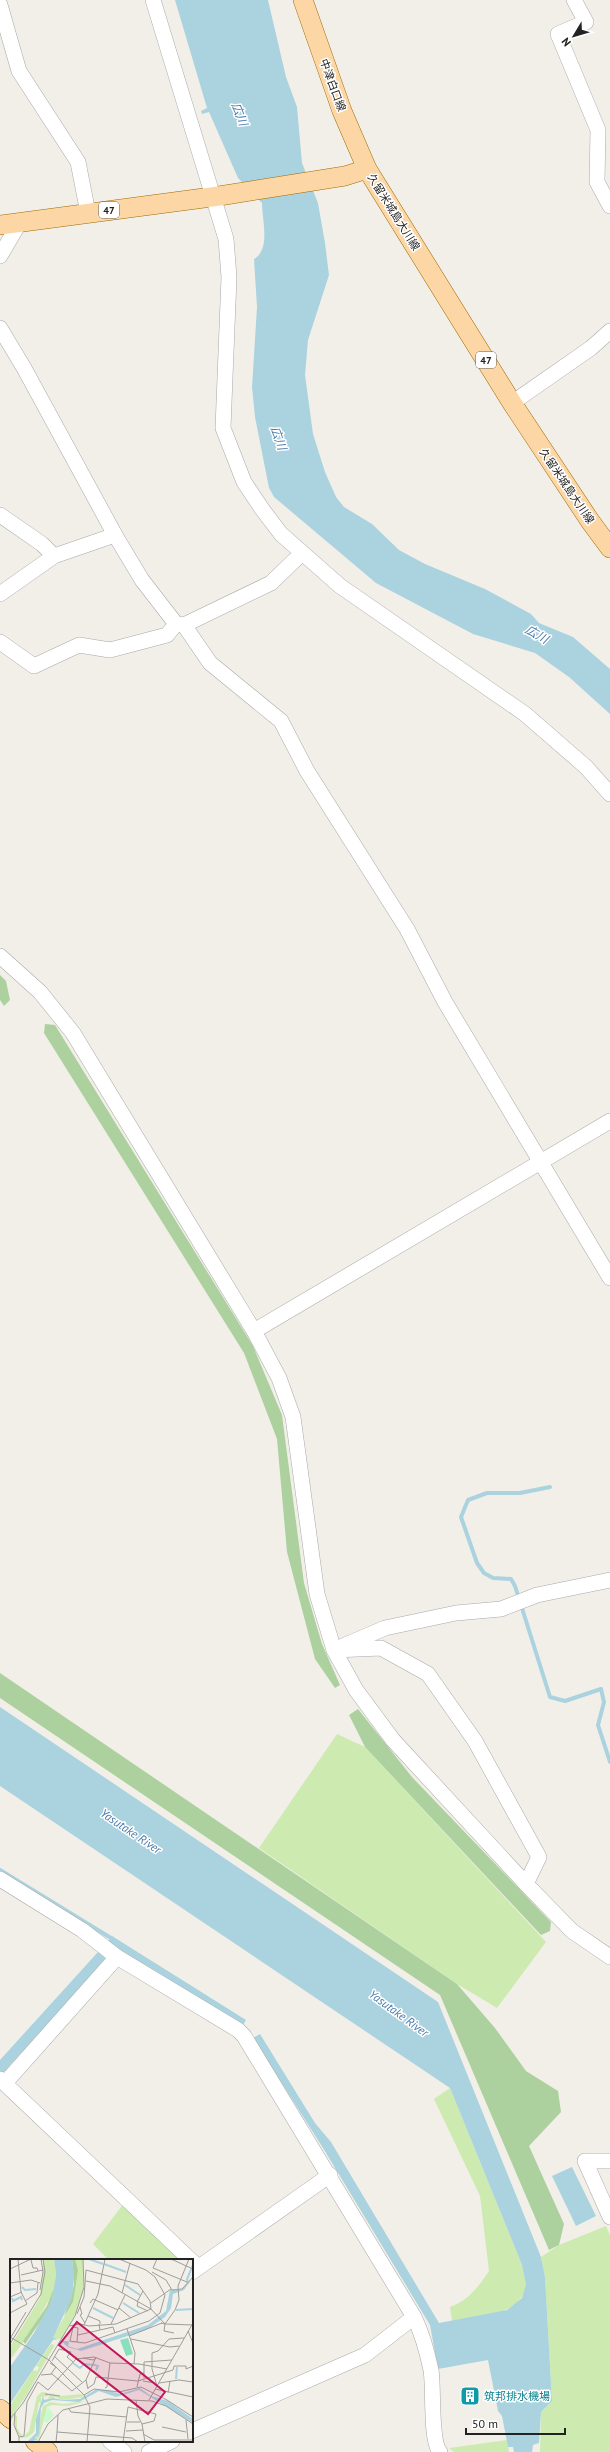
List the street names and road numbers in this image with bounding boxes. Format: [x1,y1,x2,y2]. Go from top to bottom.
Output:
street label: 中津白口線 [317,57,349,113]
street label: 久留米城島大川線 [365,171,423,253]
road number: 47 [99,202,119,218]
road number: 47 [476,352,496,368]
street label: 久留米城島大川線 [537,446,597,526]

